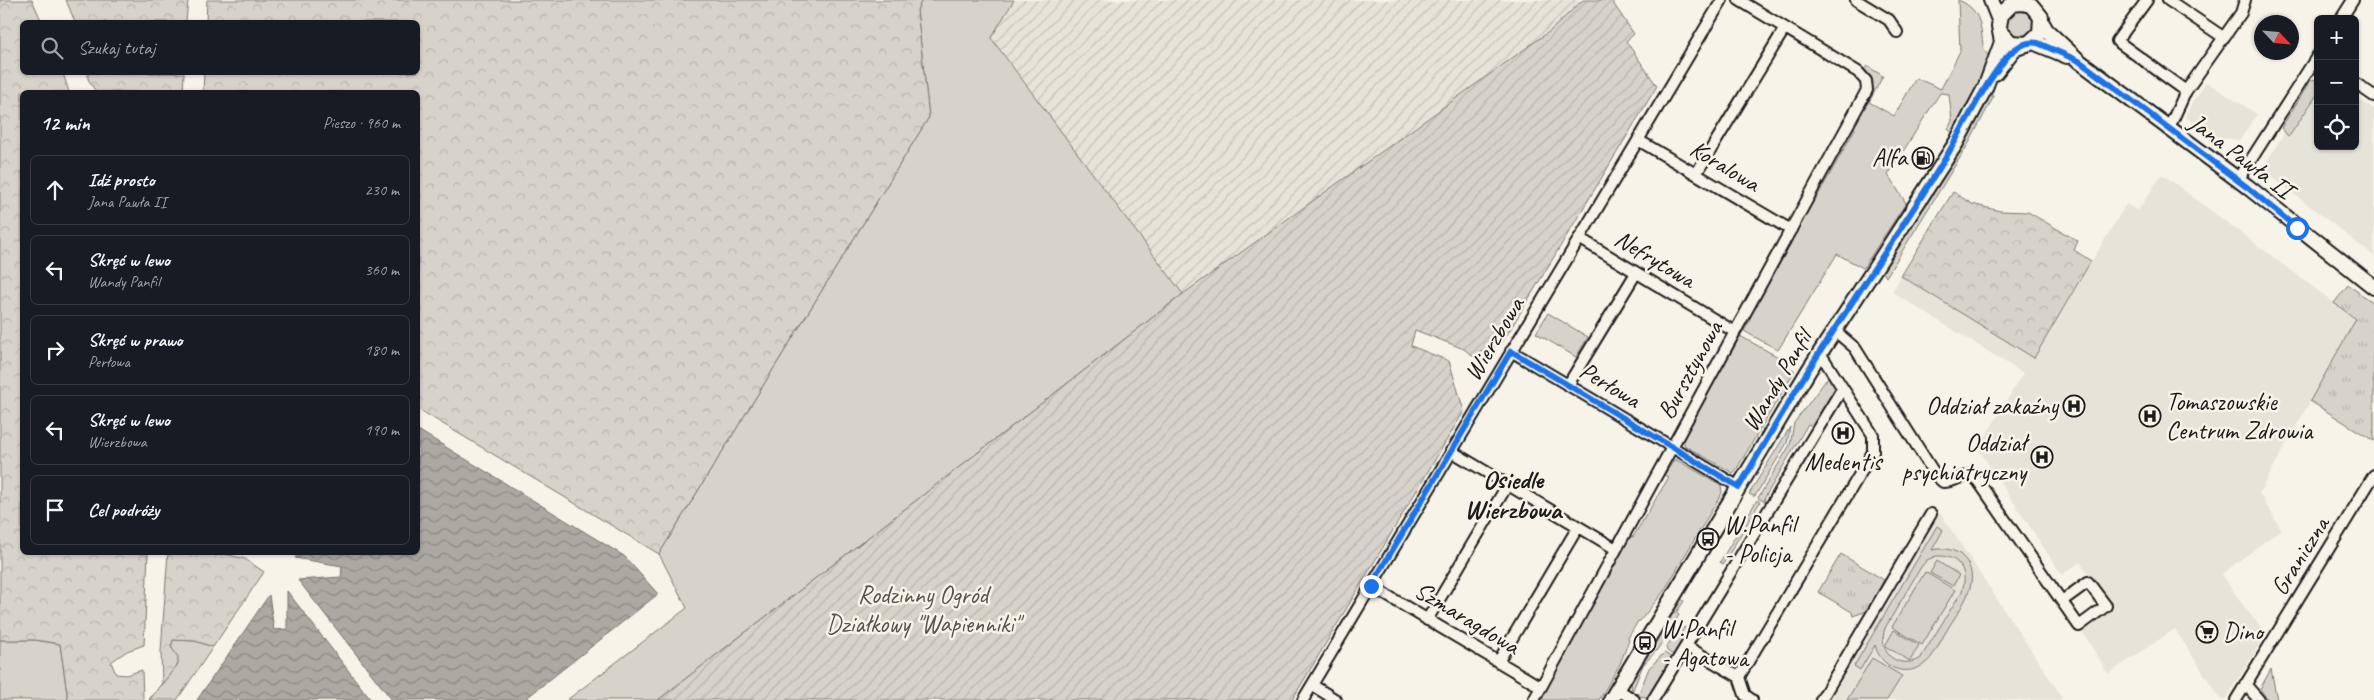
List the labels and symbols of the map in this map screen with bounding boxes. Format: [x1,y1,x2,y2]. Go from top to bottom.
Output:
north arrow [2254,15,2299,60]
street label: Jana Pawła II [2182,106,2304,209]
street label: Koralowa [1684,133,1768,200]
place label: Alfa [1872,142,1909,174]
fuel station icon: Alfa [1911,146,1935,170]
route start [2286,217,2309,240]
street label: Nefrytowa [1609,223,1703,297]
street label: Wierzbowa [1457,290,1532,387]
street label: Bursztynowa [1650,314,1731,425]
street label: Wandy Panfil [1734,321,1822,437]
street label: Perłowa [1574,354,1648,417]
place label: Tomaszowskie Centrum Zdrowia [2166,386,2314,447]
place label: Oddział zakaźny [1926,390,2059,422]
hospital icon: Oddział zakaźny [2062,394,2086,418]
hospital icon: Tomaszowskie Centrum Zdrowia [2138,404,2162,428]
hospital icon: Medentis [1831,421,1855,445]
place label: Oddział psychiatryczny [1902,427,2030,488]
hospital icon: Oddział psychiatryczny [2030,445,2054,469]
place label: Medentis [1805,446,1884,478]
district label: Osiedle Wierzbowa [1465,463,1564,526]
street label: Graniczna [2263,508,2338,601]
place label: W.Panfil - Policja [1724,509,1800,570]
bus stop icon: W.Panfil - Policja [1696,527,1720,551]
street label: Szmaragdowa [1409,574,1527,663]
route end [1360,575,1383,598]
park label: Rodzinny Ogród Działkowy "Wapienniki" [826,579,1025,640]
place label: W.Panfil - Agatowa [1661,613,1751,674]
place label: Dino [2223,616,2266,648]
supermarket icon: Dino [2195,620,2219,644]
bus stop icon: W.Panfil - Agatowa [1633,631,1657,655]

